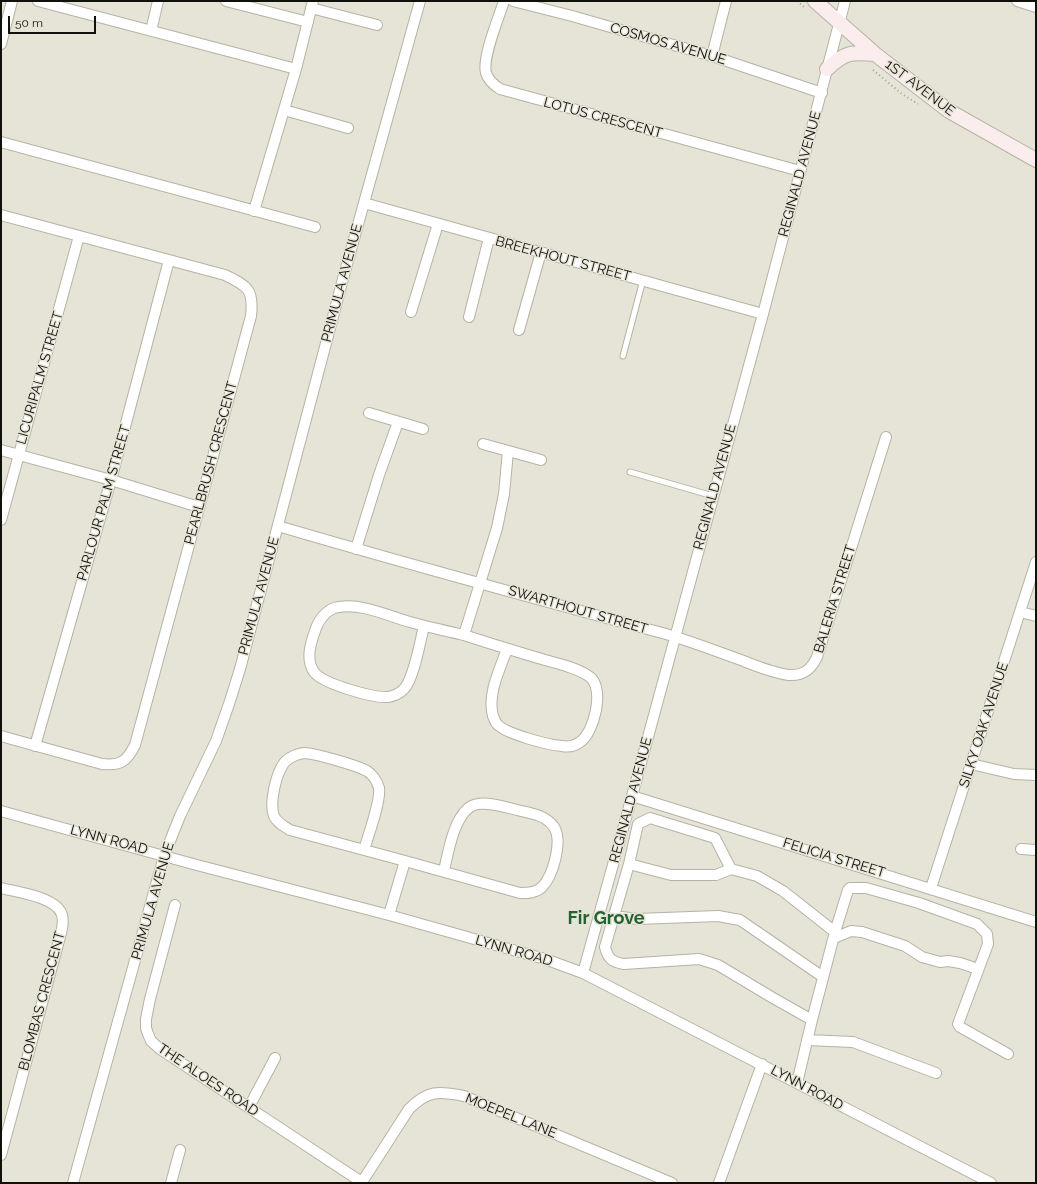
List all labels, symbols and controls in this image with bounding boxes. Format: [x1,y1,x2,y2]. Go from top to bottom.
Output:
scale bar [10,8,98,34]
text: 50 m [15,16,43,30]
street label: COSMOS AVENUE [608,19,728,69]
street label: 1ST AVENUE [882,56,958,120]
street label: LOTUS CRESCENT [542,94,664,142]
street label: REGINALD AVENUE [775,109,825,239]
street label: PRIMULA AVENUE [318,222,366,344]
street label: BREEKHOUT STREET [493,233,633,285]
street label: LICURIPALM STREET [13,310,67,446]
street label: PEARLBRUSH CRESCENT [181,379,241,547]
street label: REGINALD AVENUE [690,422,740,552]
street label: PARLOUR PALM STREET [74,423,134,583]
street label: PRIMULA AVENUE [235,535,283,657]
street label: BALERIA STREET [810,543,860,655]
street label: SWARTHOUT STREET [506,582,650,638]
street label: SILKY OAK AVENUE [956,660,1012,790]
street label: REGINALD AVENUE [606,735,656,865]
street label: LYNN ROAD [68,822,150,858]
street label: FELICIA STREET [781,834,887,882]
street label: PRIMULA AVENUE [128,840,178,962]
district label: Fir Grove [567,908,645,930]
street label: BLOMBAS CRESCENT [15,929,69,1073]
street label: LYNN ROAD [473,932,555,970]
street label: THE ALOES ROAD [154,1040,262,1120]
street label: LYNN ROAD [768,1062,846,1114]
street label: MOEPEL LANE [463,1090,559,1142]

